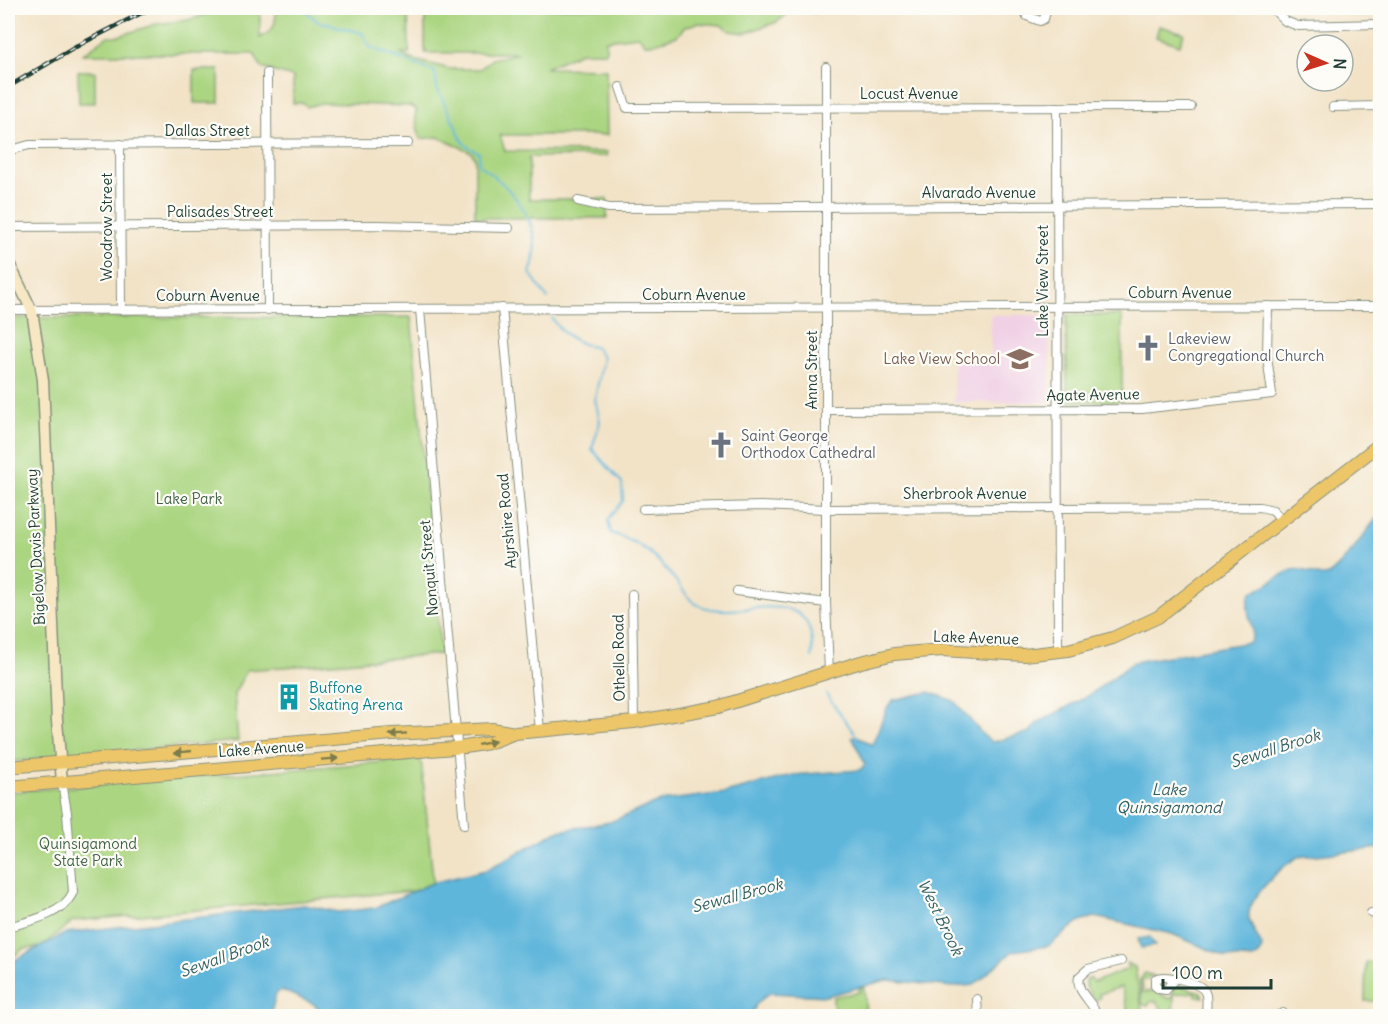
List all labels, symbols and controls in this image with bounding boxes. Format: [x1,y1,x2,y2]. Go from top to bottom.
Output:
north arrow [1295,33,1355,93]
text: N [1330,58,1350,70]
street label: Locust Avenue [860,84,958,103]
street label: Dallas Street [165,121,249,140]
street label: Woodrow Street [97,173,116,281]
street label: Alvarado Avenue [922,183,1036,202]
street label: Palisades Street [167,202,273,221]
street label: Lake View Street [1033,225,1052,337]
street label: Coburn Avenue [1128,283,1232,302]
street label: Coburn Avenue [642,285,746,304]
street label: Coburn Avenue [156,286,260,305]
place label: Lakeview Congregational Church [1168,329,1325,365]
street label: Anna Street [802,330,821,410]
church icon: Lakeview Congregational Church [1133,333,1163,363]
school or university icon: Lake View School [1005,344,1035,374]
place label: Lake View School [883,349,1000,368]
street label: Agate Avenue [1046,384,1140,405]
place label: Saint George Orthodox Cathedral [741,426,876,462]
church icon: Saint George Orthodox Cathedral [706,430,736,460]
street label: Bigelow Davis Parkway [22,468,49,626]
street label: Ayrshire Road [493,472,520,570]
street label: Sherbrook Avenue [903,484,1027,503]
park label: Lake Park [156,489,223,508]
street label: Nonquit Street [415,519,442,617]
street label: Othello Road [608,614,629,702]
street label: Lake Avenue [933,627,1019,648]
place label: Buffone Skating Arena [309,678,404,714]
building icon: Buffone Skating Arena [274,682,304,712]
water label: Sewall Brook [1228,724,1324,772]
one-way arrow [388,729,407,738]
street label: Lake Avenue [217,736,305,761]
one-way arrow [478,738,497,747]
one-way arrow [173,747,192,757]
one-way arrow [320,754,339,764]
water label: Lake Quinsigamond [1117,779,1224,817]
park label: Quinsigamond State Park [39,834,137,870]
water label: Sewall Brook [689,873,786,917]
water label: West Brook [914,876,969,960]
water label: Sewall Brook [177,930,273,981]
scale bar [1163,952,1271,990]
text: 100 m [1172,961,1223,984]

